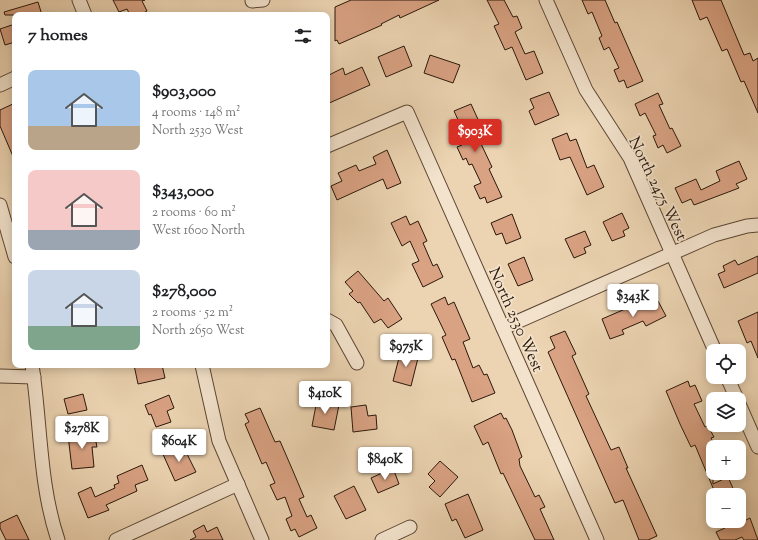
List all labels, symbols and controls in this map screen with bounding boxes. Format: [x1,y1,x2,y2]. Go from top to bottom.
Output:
text: 7 homes [28,24,88,48]
icon: filters [292,25,314,47]
text: $903,000 [152,80,216,104]
icon: home [60,86,108,134]
text: 4 rooms · 148 m² [152,104,240,122]
pin: $903K [447,119,503,153]
text: North 2530 West [152,122,243,140]
text: $903K [458,123,492,141]
street label: North 2475 West [622,133,692,246]
text: $343,000 [152,180,214,204]
icon: home [60,186,108,234]
text: 2 rooms · 60 m² [152,204,236,222]
text: West 1600 North [152,222,245,240]
street label: North 2530 West [481,264,548,376]
text: $278,000 [152,280,217,304]
pin: $343K [605,284,661,318]
icon: home [60,286,108,334]
text: $343K [616,288,650,306]
text: 2 rooms · 52 m² [152,304,233,322]
text: North 2650 West [152,322,244,340]
pin: $975K [378,334,434,368]
text: $975K [389,338,423,356]
map controls [706,344,746,528]
button: locate [706,344,746,384]
pin: $410K [297,381,353,415]
text: $410K [308,385,342,403]
button: layers [706,392,746,432]
pin: $278K [54,416,110,450]
text: $278K [64,420,100,438]
pin: $604K [151,429,207,463]
text: $604K [161,433,197,451]
button: + [706,440,746,480]
pin: $840K [357,447,413,481]
text: $840K [367,451,403,469]
button: − [706,488,746,528]

